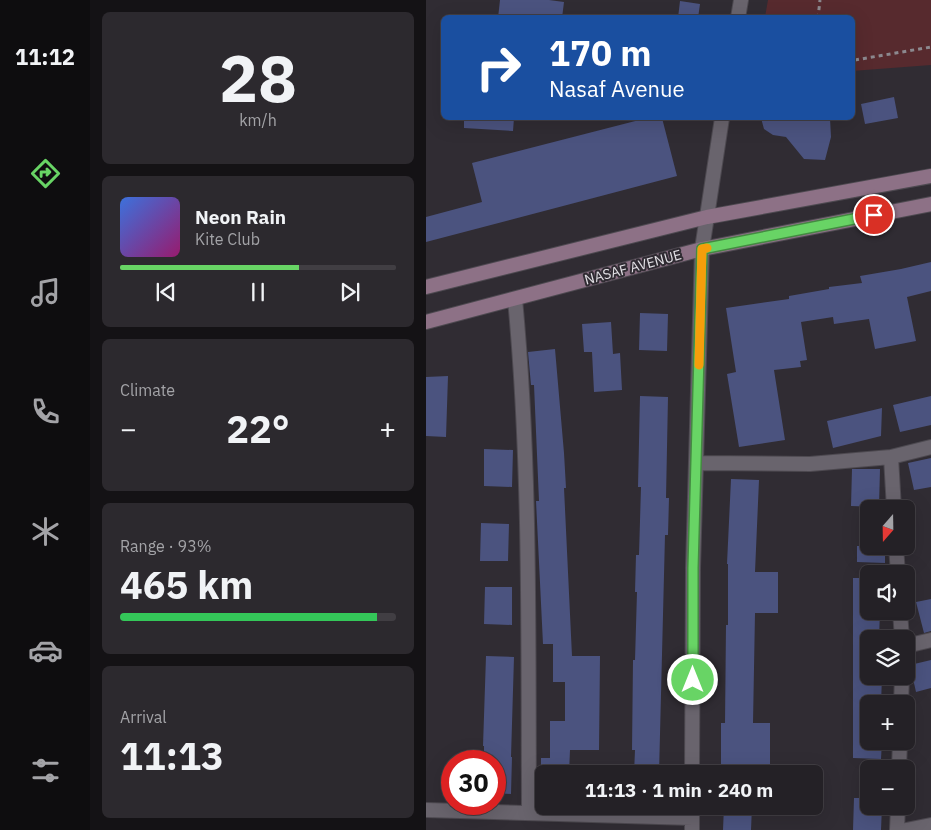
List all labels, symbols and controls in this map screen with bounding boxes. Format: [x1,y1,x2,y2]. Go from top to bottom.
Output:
text: 170 m [549,30,652,76]
text: 28 [219,35,297,120]
icon: right [466,35,531,100]
text: 11:12 [15,42,75,71]
text: Nasaf Avenue [549,74,685,103]
text: km/h [239,110,277,130]
icon: directions [28,156,63,191]
pin [853,194,895,236]
icon: arrive [860,201,888,229]
text: Neon Rain [195,205,286,229]
text: Kite Club [195,229,260,249]
street label: NASAF AVENUE [582,245,684,289]
icon: music [28,275,63,310]
icon: previous [152,278,180,306]
icon: pause [244,278,272,306]
icon: next [336,278,364,306]
text: Climate [120,380,175,400]
icon: phone [28,394,63,429]
text: 22° [226,404,290,453]
text: − [120,410,137,447]
text: + [379,410,396,447]
north arrow [860,500,915,555]
map controls [860,500,915,815]
icon: climate [28,514,63,549]
text: Range · 93% [120,536,212,556]
text: 465 km [120,560,253,609]
button: sound [860,565,915,620]
button: layers [860,630,915,685]
icon: car [28,633,63,668]
position arrow [666,653,718,705]
button: + [860,695,915,750]
text: Arrival [120,707,167,727]
text: 11:13 [120,731,224,780]
speed limit sign: 30 [441,750,506,815]
icon: filters [28,753,63,788]
button: − [860,760,915,815]
text: 11:13 · 1 min · 240 m [585,778,773,802]

